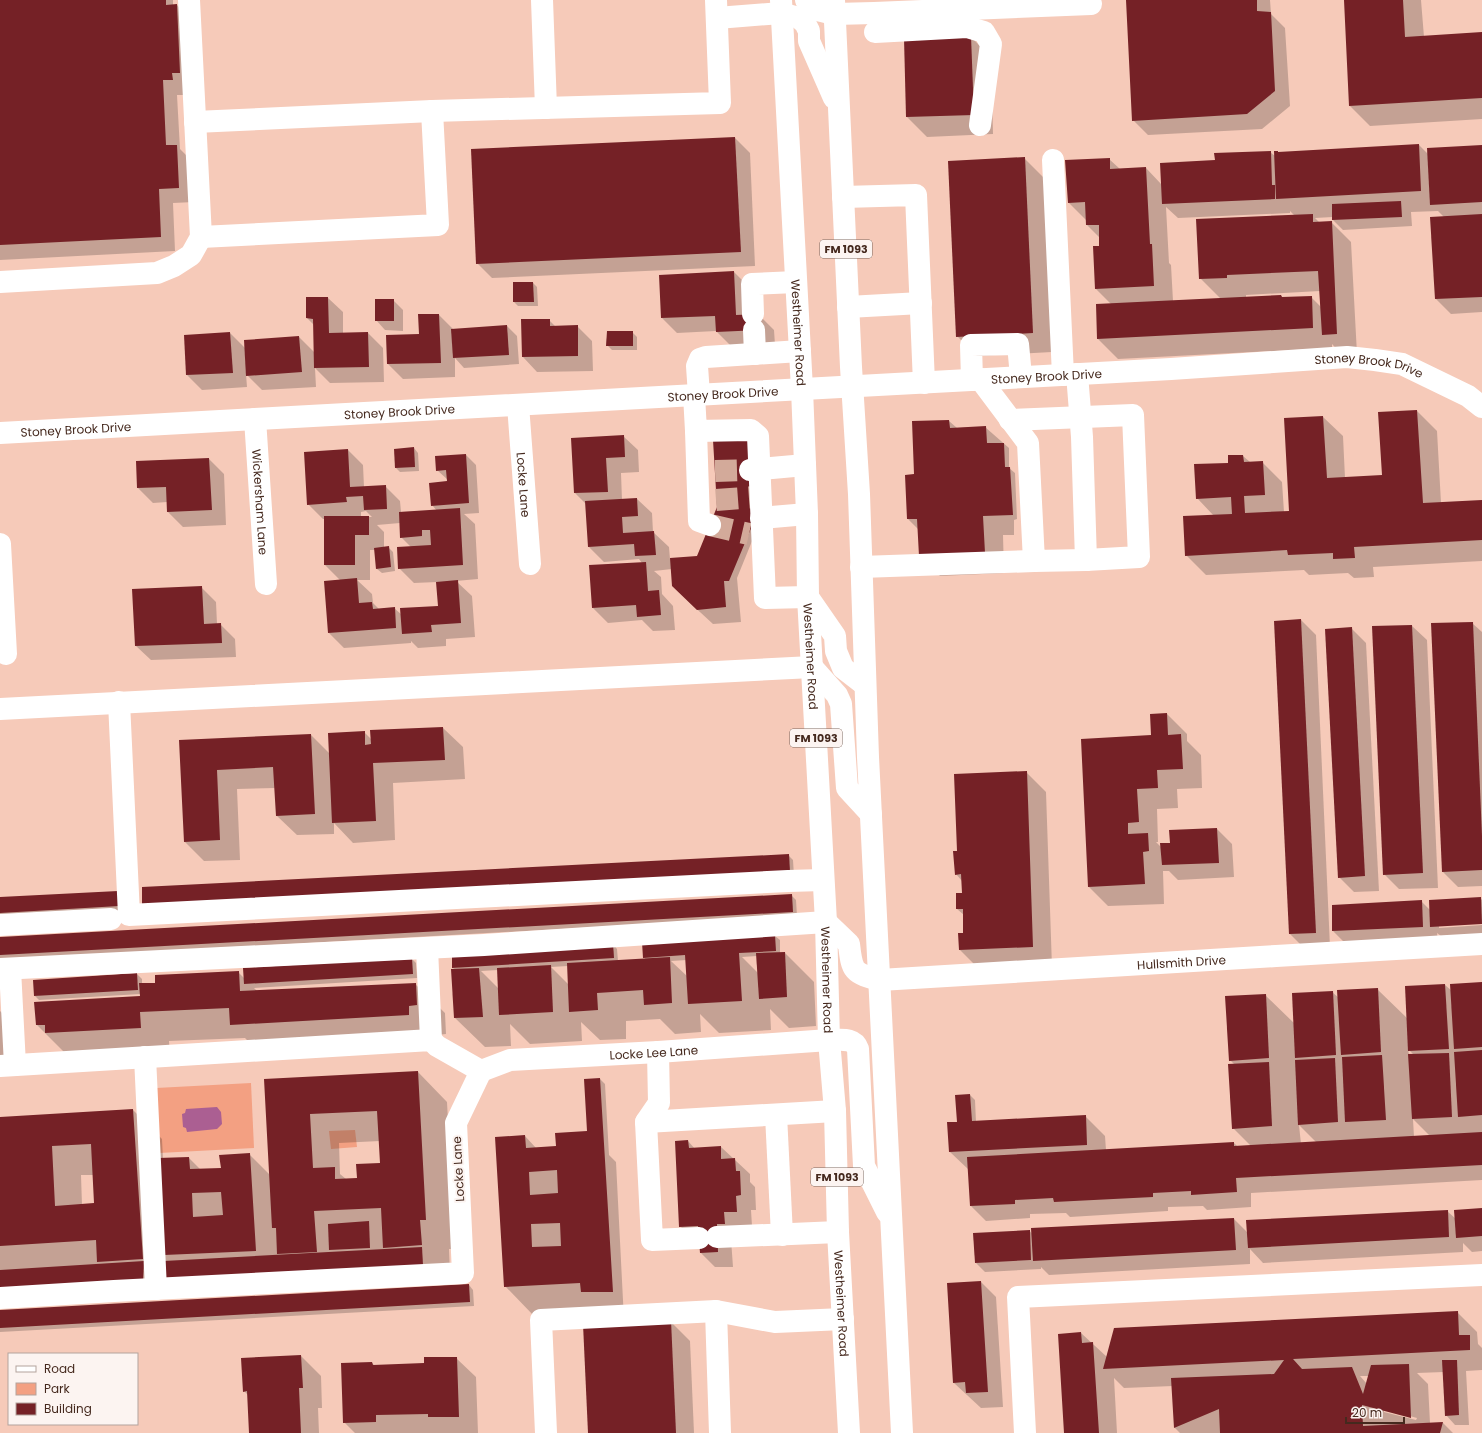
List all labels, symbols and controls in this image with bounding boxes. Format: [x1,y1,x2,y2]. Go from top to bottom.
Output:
road number: FM 1093 [820,240,872,258]
street label: Westheimer Road [788,279,810,386]
street label: Stoney Brook Drive [1314,348,1426,382]
street label: Stoney Brook Drive [991,364,1102,387]
street label: Stoney Brook Drive [667,382,779,405]
street label: Stoney Brook Drive [344,400,455,423]
street label: Stoney Brook Drive [20,417,132,440]
street label: Wickersham Lane [249,448,273,555]
street label: Locke Lane [513,451,535,518]
street label: Westheimer Road [800,603,823,710]
road number: FM 1093 [790,729,842,747]
street label: Westheimer Road [818,926,837,1033]
street label: Hullsmith Drive [1137,951,1226,973]
street label: Locke Lee Lane [609,1041,699,1063]
street label: Locke Lane [448,1136,468,1202]
road number: FM 1093 [811,1168,863,1186]
street label: Westheimer Road [831,1250,853,1357]
legend [8,1353,138,1425]
text: Road [44,1360,75,1377]
text: Park [44,1380,71,1397]
scale bar [1346,1399,1404,1425]
text: Building [44,1400,92,1417]
text: 20 m [1352,1404,1382,1421]

